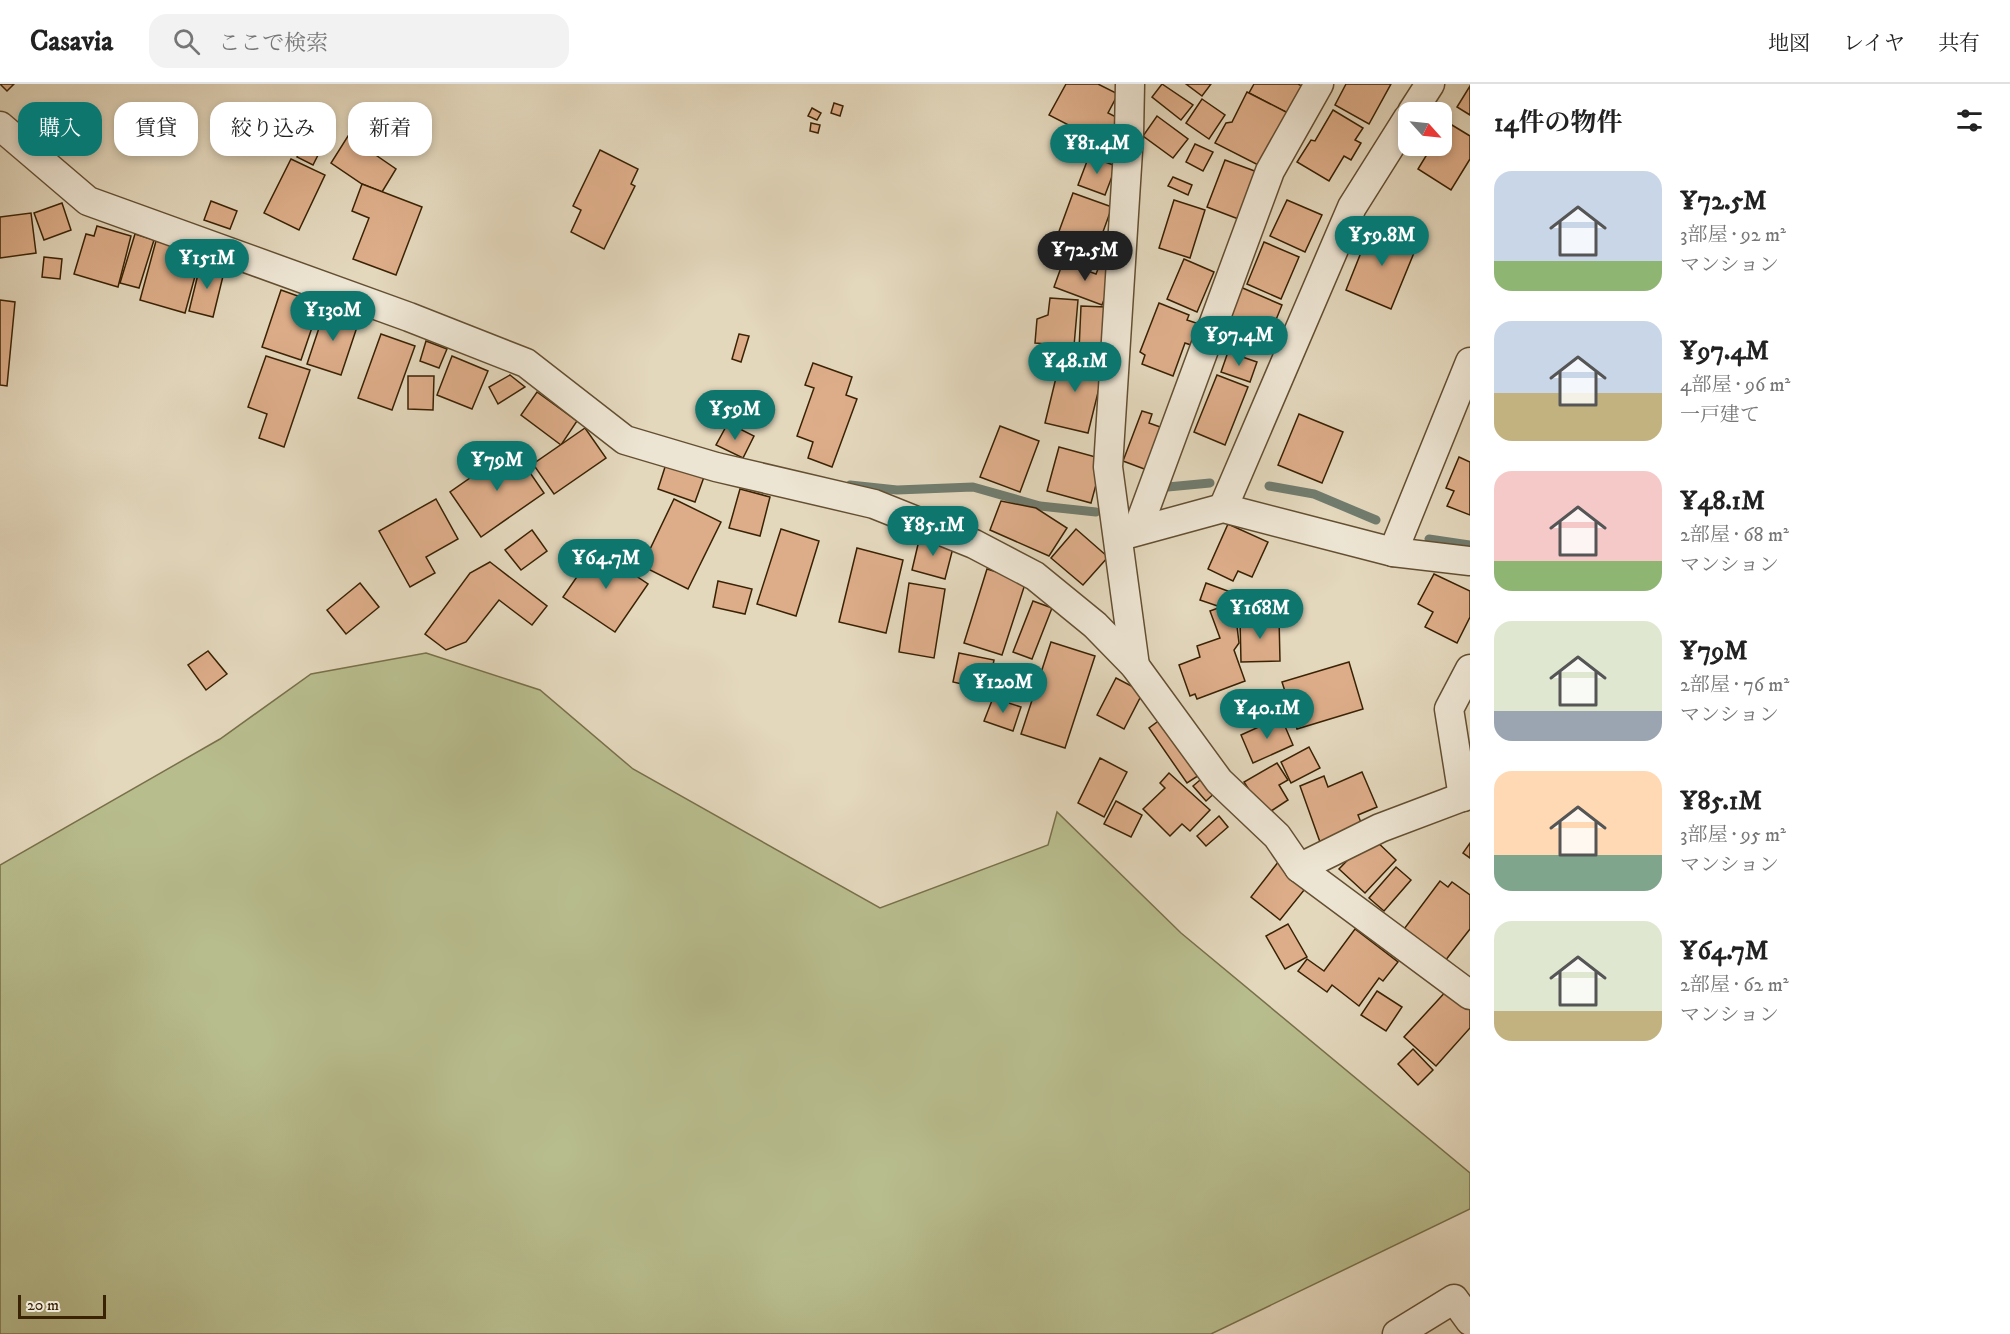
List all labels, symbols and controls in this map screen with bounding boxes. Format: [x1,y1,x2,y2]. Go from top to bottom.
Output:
search box [149,14,569,68]
text: Casavia [30,24,113,59]
icon: search [170,25,203,58]
text: ここで検索 [218,30,328,57]
text: 地図 [1768,31,1810,57]
text: レイヤ [1843,31,1905,57]
text: 共有 [1938,31,1980,57]
chip: 購入 [18,102,102,156]
chip: 賃貸 [114,102,198,156]
chip: 絞り込み [210,102,336,156]
chip: 新着 [348,102,432,156]
north arrow [1398,102,1452,156]
map controls [1398,102,1452,156]
icon: filters [1953,104,1986,137]
text: 14件の物件 [1494,107,1623,140]
pin: ¥81.4M [1048,124,1146,175]
text: ¥81.4M [1064,131,1130,156]
text: ¥72.5M [1680,185,1767,218]
icon: home [1542,195,1614,267]
pin: ¥59.8M [1333,216,1431,267]
text: ¥59.8M [1349,223,1415,248]
text: 3部屋 · 92 m² [1680,223,1786,248]
pin: ¥72.5M [1036,231,1134,282]
text: ¥72.5M [1052,238,1118,263]
pin: ¥151M [165,239,249,290]
text: ¥151M [179,246,235,271]
text: マンション [1680,253,1779,278]
pin: ¥130M [291,291,375,342]
text: ¥130M [304,298,362,323]
pin: ¥97.4M [1190,316,1288,367]
text: ¥97.4M [1205,323,1273,348]
text: ¥97.4M [1680,335,1769,368]
pin: ¥48.1M [1026,342,1124,393]
icon: home [1542,345,1614,417]
text: ¥48.1M [1042,349,1108,374]
text: 4部屋 · 96 m² [1680,373,1790,398]
pin: ¥59M [699,390,771,441]
text: ¥59M [709,397,761,422]
text: 一戸建て [1680,403,1760,428]
pin: ¥79M [461,441,533,492]
text: ¥79M [471,448,523,473]
text: ¥48.1M [1680,485,1765,518]
icon: home [1542,495,1614,567]
pin: ¥85.1M [884,506,982,557]
text: ¥85.1M [901,513,965,538]
text: 2部屋 · 68 m² [1680,523,1789,548]
pin: ¥64.7M [557,539,655,590]
text: ¥64.7M [572,546,640,571]
text: マンション [1680,553,1779,578]
pin: ¥168M [1218,589,1302,640]
text: ¥168M [1230,596,1290,621]
text: ¥79M [1680,635,1748,668]
icon: home [1542,645,1614,717]
pin: ¥120M [961,663,1045,714]
text: ¥120M [973,670,1033,695]
text: 2部屋 · 76 m² [1680,673,1789,698]
pin: ¥40.1M [1218,689,1316,740]
text: ¥40.1M [1234,696,1300,721]
text: マンション [1680,703,1779,728]
text: ¥85.1M [1680,785,1762,818]
icon: home [1542,795,1614,867]
text: 3部屋 · 95 m² [1680,823,1786,848]
text: マンション [1680,853,1779,878]
text: ¥64.7M [1680,935,1769,968]
icon: home [1542,945,1614,1017]
text: 2部屋 · 62 m² [1680,973,1789,998]
text: マンション [1680,1003,1779,1028]
scale bar [18,1292,106,1320]
text: 20 m [27,1295,59,1315]

